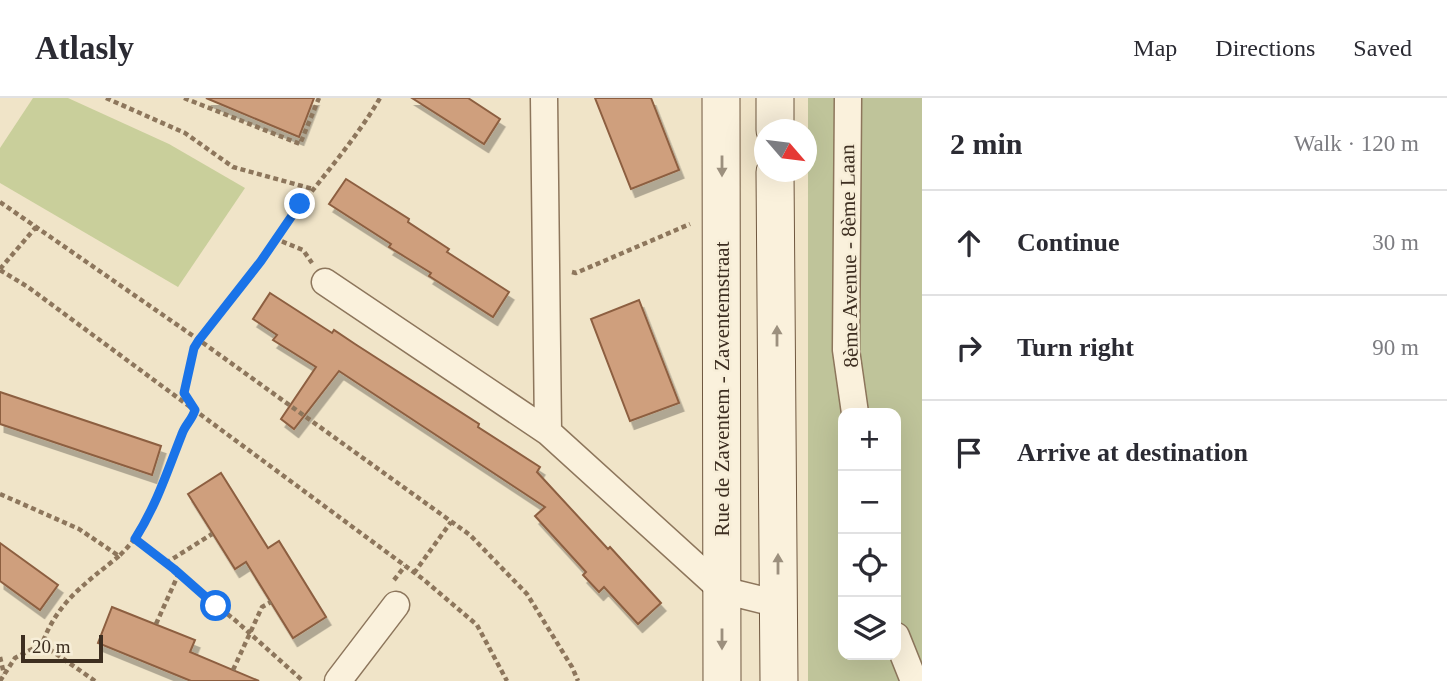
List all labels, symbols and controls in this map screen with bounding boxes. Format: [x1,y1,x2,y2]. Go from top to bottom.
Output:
text: Atlasly [35,30,134,66]
text: Map [1133,35,1177,61]
text: Directions [1215,35,1315,61]
text: Saved [1353,35,1412,61]
north arrow [754,119,817,182]
text: 2 min [950,127,1023,160]
text: Walk · 120 m [1294,131,1419,156]
street label: 8ème Avenue - 8ème Laan [835,144,863,368]
one-way arrow [716,155,727,177]
route end [284,188,315,219]
icon: ahead [950,224,988,262]
text: Continue [1017,228,1120,257]
text: 30 m [1372,230,1419,255]
street label: Rue de Zaventem - Zaventemstraat [710,241,734,537]
one-way arrow [771,325,782,347]
icon: right [950,329,988,367]
text: Turn right [1017,333,1134,362]
text: 90 m [1372,335,1419,360]
map controls [838,408,901,660]
button: + [838,408,901,471]
icon: arrive [950,434,988,472]
text: Arrive at destination [1017,438,1248,467]
button: − [838,471,901,534]
button: locate [838,534,901,597]
one-way arrow [772,553,784,575]
route start [200,590,231,621]
button: layers [838,597,901,660]
one-way arrow [716,628,728,650]
scale bar [21,632,103,664]
text: 20 m [32,636,71,657]

